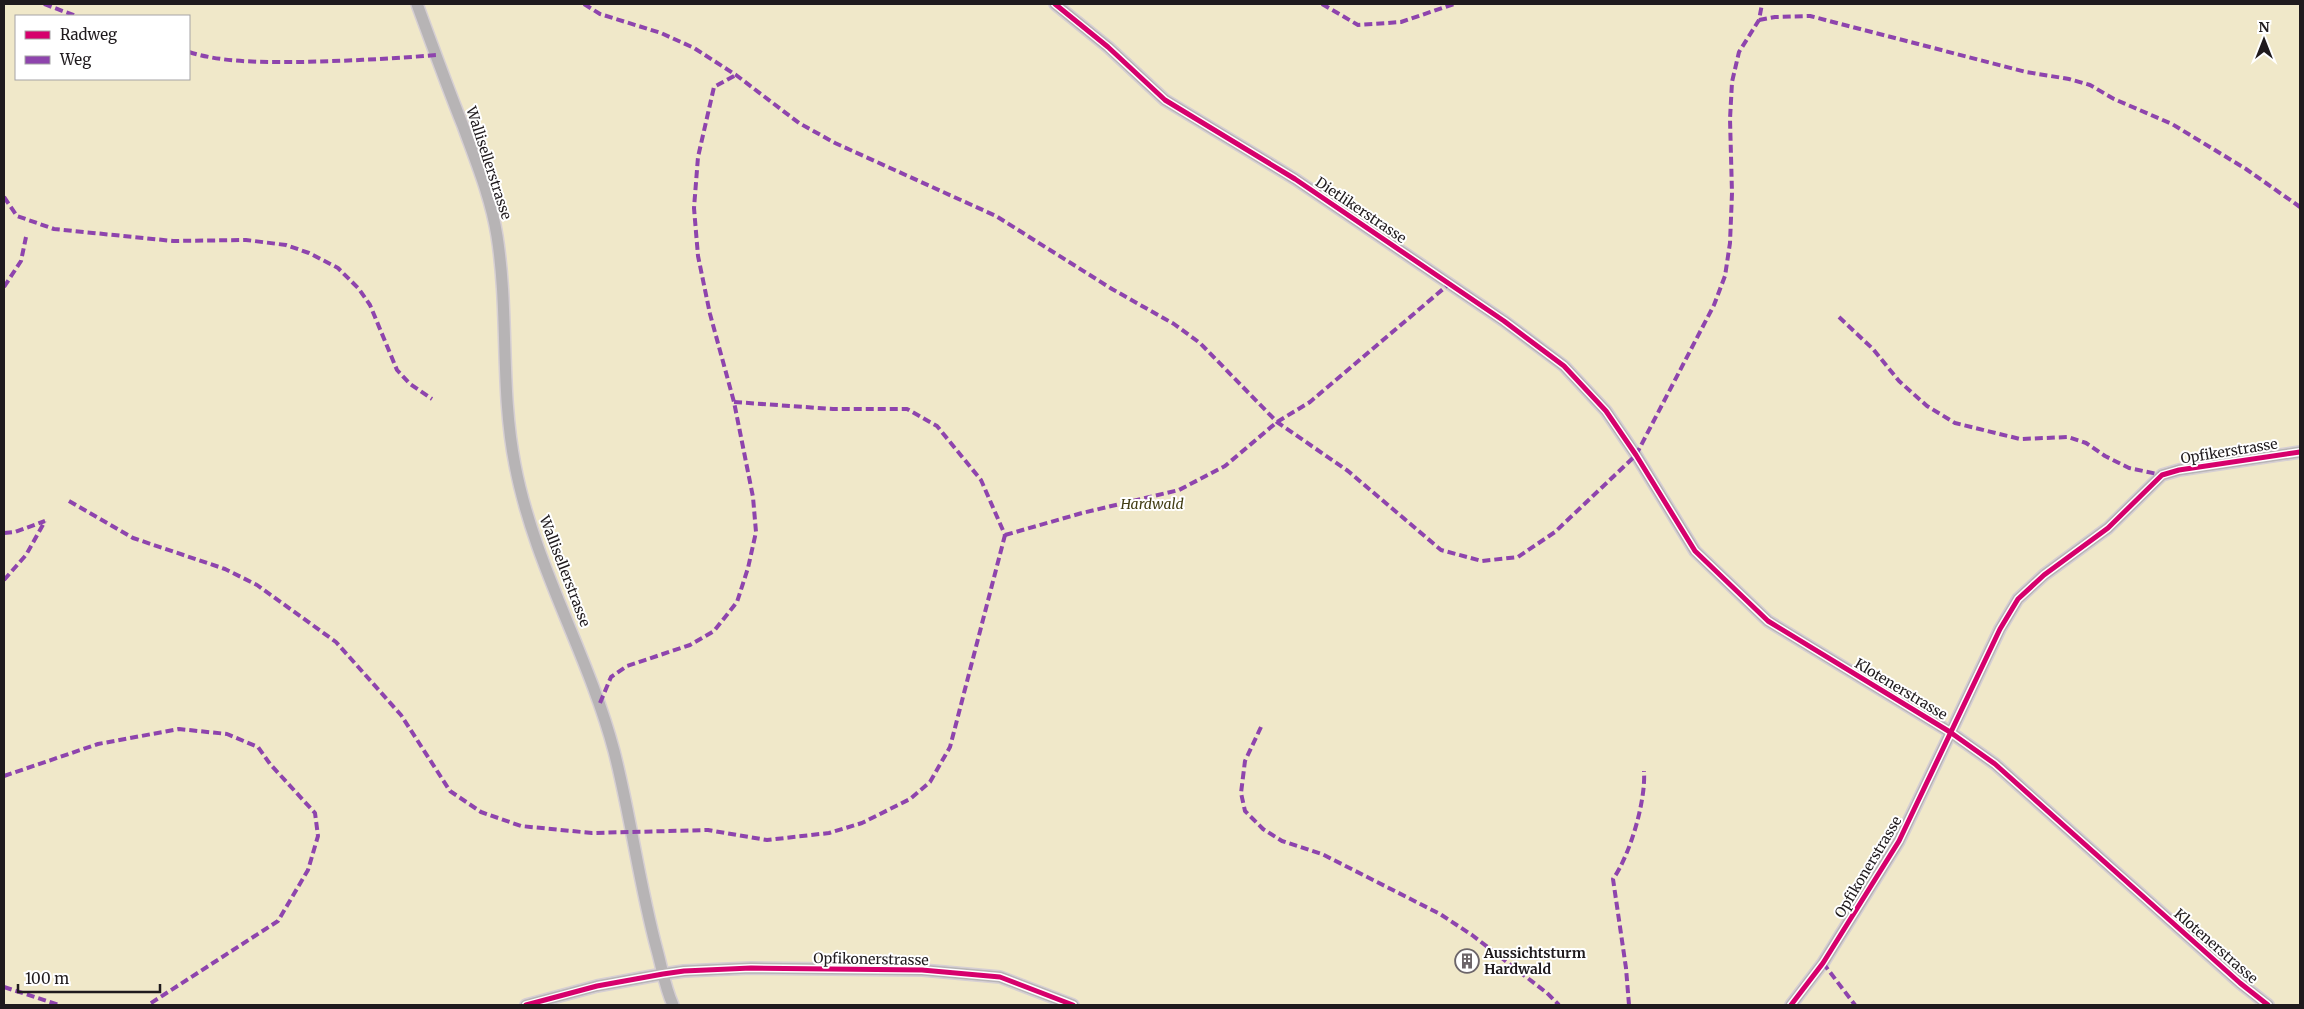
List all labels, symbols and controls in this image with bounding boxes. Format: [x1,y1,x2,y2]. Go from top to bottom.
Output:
legend [15,15,190,80]
north arrow [2239,15,2289,65]
text: N [2258,18,2270,36]
text: Radweg [60,25,117,44]
text: Weg [59,50,91,69]
street label: Wallisellerstrasse [462,103,516,222]
street label: Dietlikerstrasse [1312,173,1410,247]
street label: Opfikerstrasse [2179,434,2279,468]
park label: Hardwald [1119,495,1184,513]
street label: Wallisellerstrasse [535,512,594,629]
street label: Klotenerstrasse [1851,654,1951,724]
street label: Opfikonerstrasse [1831,813,1905,921]
street label: Klotenerstrasse [2170,905,2262,987]
place label: Aussichtsturm Hardwald [1483,944,1586,978]
building icon: Aussichtsturm Hardwald [1454,948,1480,974]
street label: Opfikonerstrasse [813,949,929,969]
scale bar [18,962,160,994]
text: 100 m [25,969,69,988]

